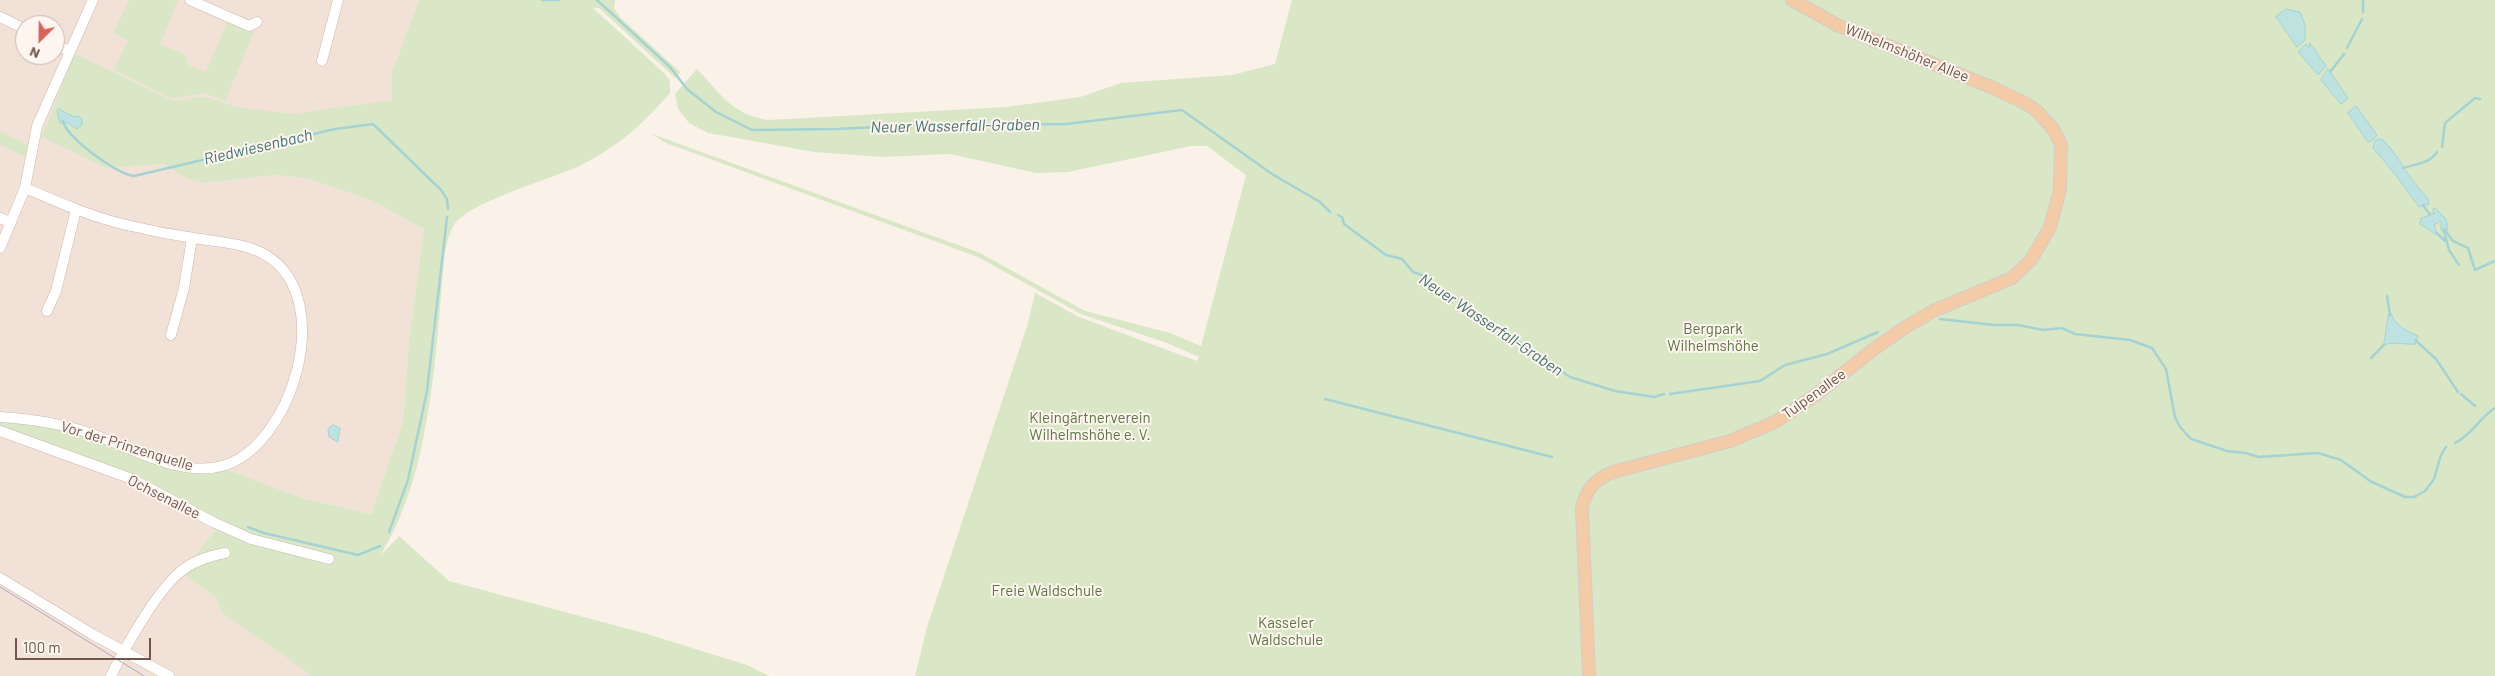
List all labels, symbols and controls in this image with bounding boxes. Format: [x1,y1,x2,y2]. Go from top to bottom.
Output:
north arrow [15,15,65,65]
street label: Wilhelmshöher Allee [1842,20,1972,86]
text: N [27,44,42,63]
water label: Neuer Wasserfall-Graben [870,115,1040,137]
water label: Riedwiesenbach [202,125,314,169]
water label: Neuer Wasserfall-Graben [1415,270,1567,380]
park label: Bergpark Wilhelmshöhe [1667,320,1759,355]
street label: Tulpenallee [1779,365,1849,423]
park label: Kleingärtnerverein Wilhelmshöhe e. V. [1029,409,1151,444]
street label: Vor der Prinzenquelle [59,417,195,475]
street label: Ochsenallee [125,471,203,523]
park label: Freie Waldschule [992,582,1102,600]
park label: Kasseler Waldschule [1249,614,1323,649]
scale bar [18,628,154,660]
text: 100 m [23,638,61,656]

